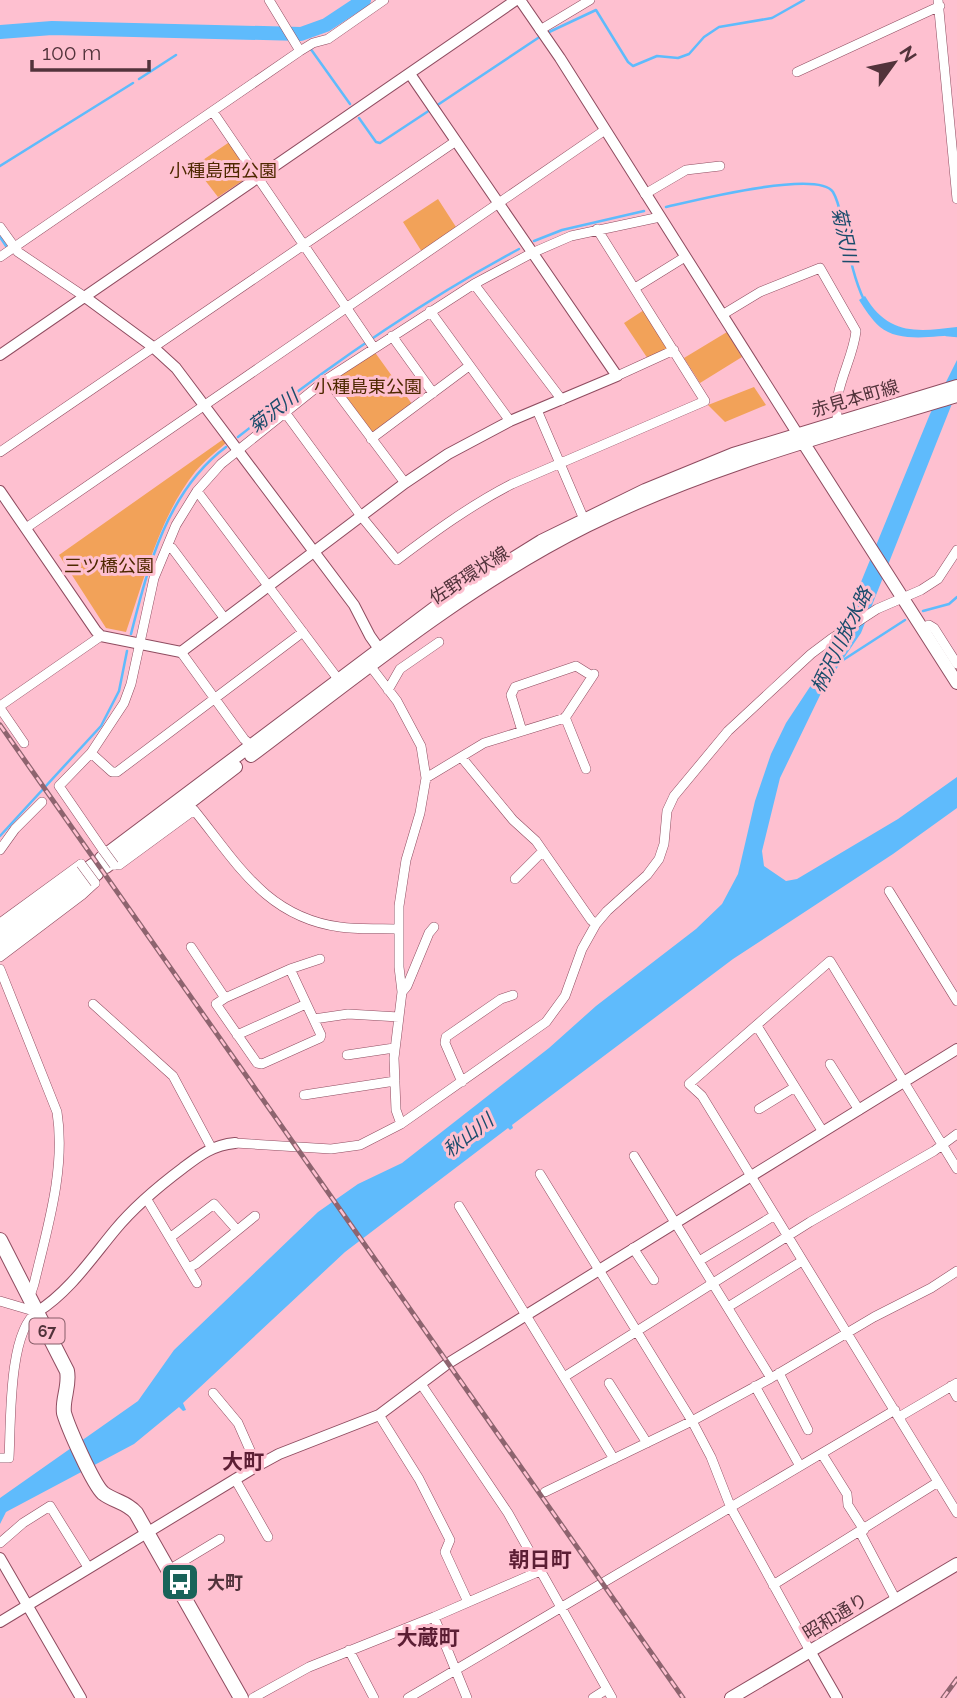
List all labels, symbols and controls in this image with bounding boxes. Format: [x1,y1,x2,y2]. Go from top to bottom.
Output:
scale bar [32,28,149,72]
north arrow [859,28,929,98]
text: 100 m [42,40,101,65]
text: N [895,42,921,66]
park label: 小種島西公園 [169,160,277,181]
water label: 菊沢川 [828,205,863,267]
park label: 小種島東公園 [314,376,422,397]
street label: 赤見本町線 [809,376,901,420]
water label: 菊沢川 [244,384,304,437]
street label: 佐野環状線 [426,542,512,608]
park label: 三ツ橋公園 [64,555,154,576]
water label: 柄沢川放水路 [806,582,877,696]
water label: 秋山川 [439,1108,499,1161]
road number: 67 [30,1318,64,1344]
district label: 大町 [222,1449,264,1474]
district label: 朝日町 [509,1547,572,1572]
bus stop icon: 大町 [159,1561,201,1603]
place label: 大町 [207,1572,243,1593]
street label: 昭和通り [799,1588,871,1644]
district label: 大蔵町 [397,1625,460,1650]

